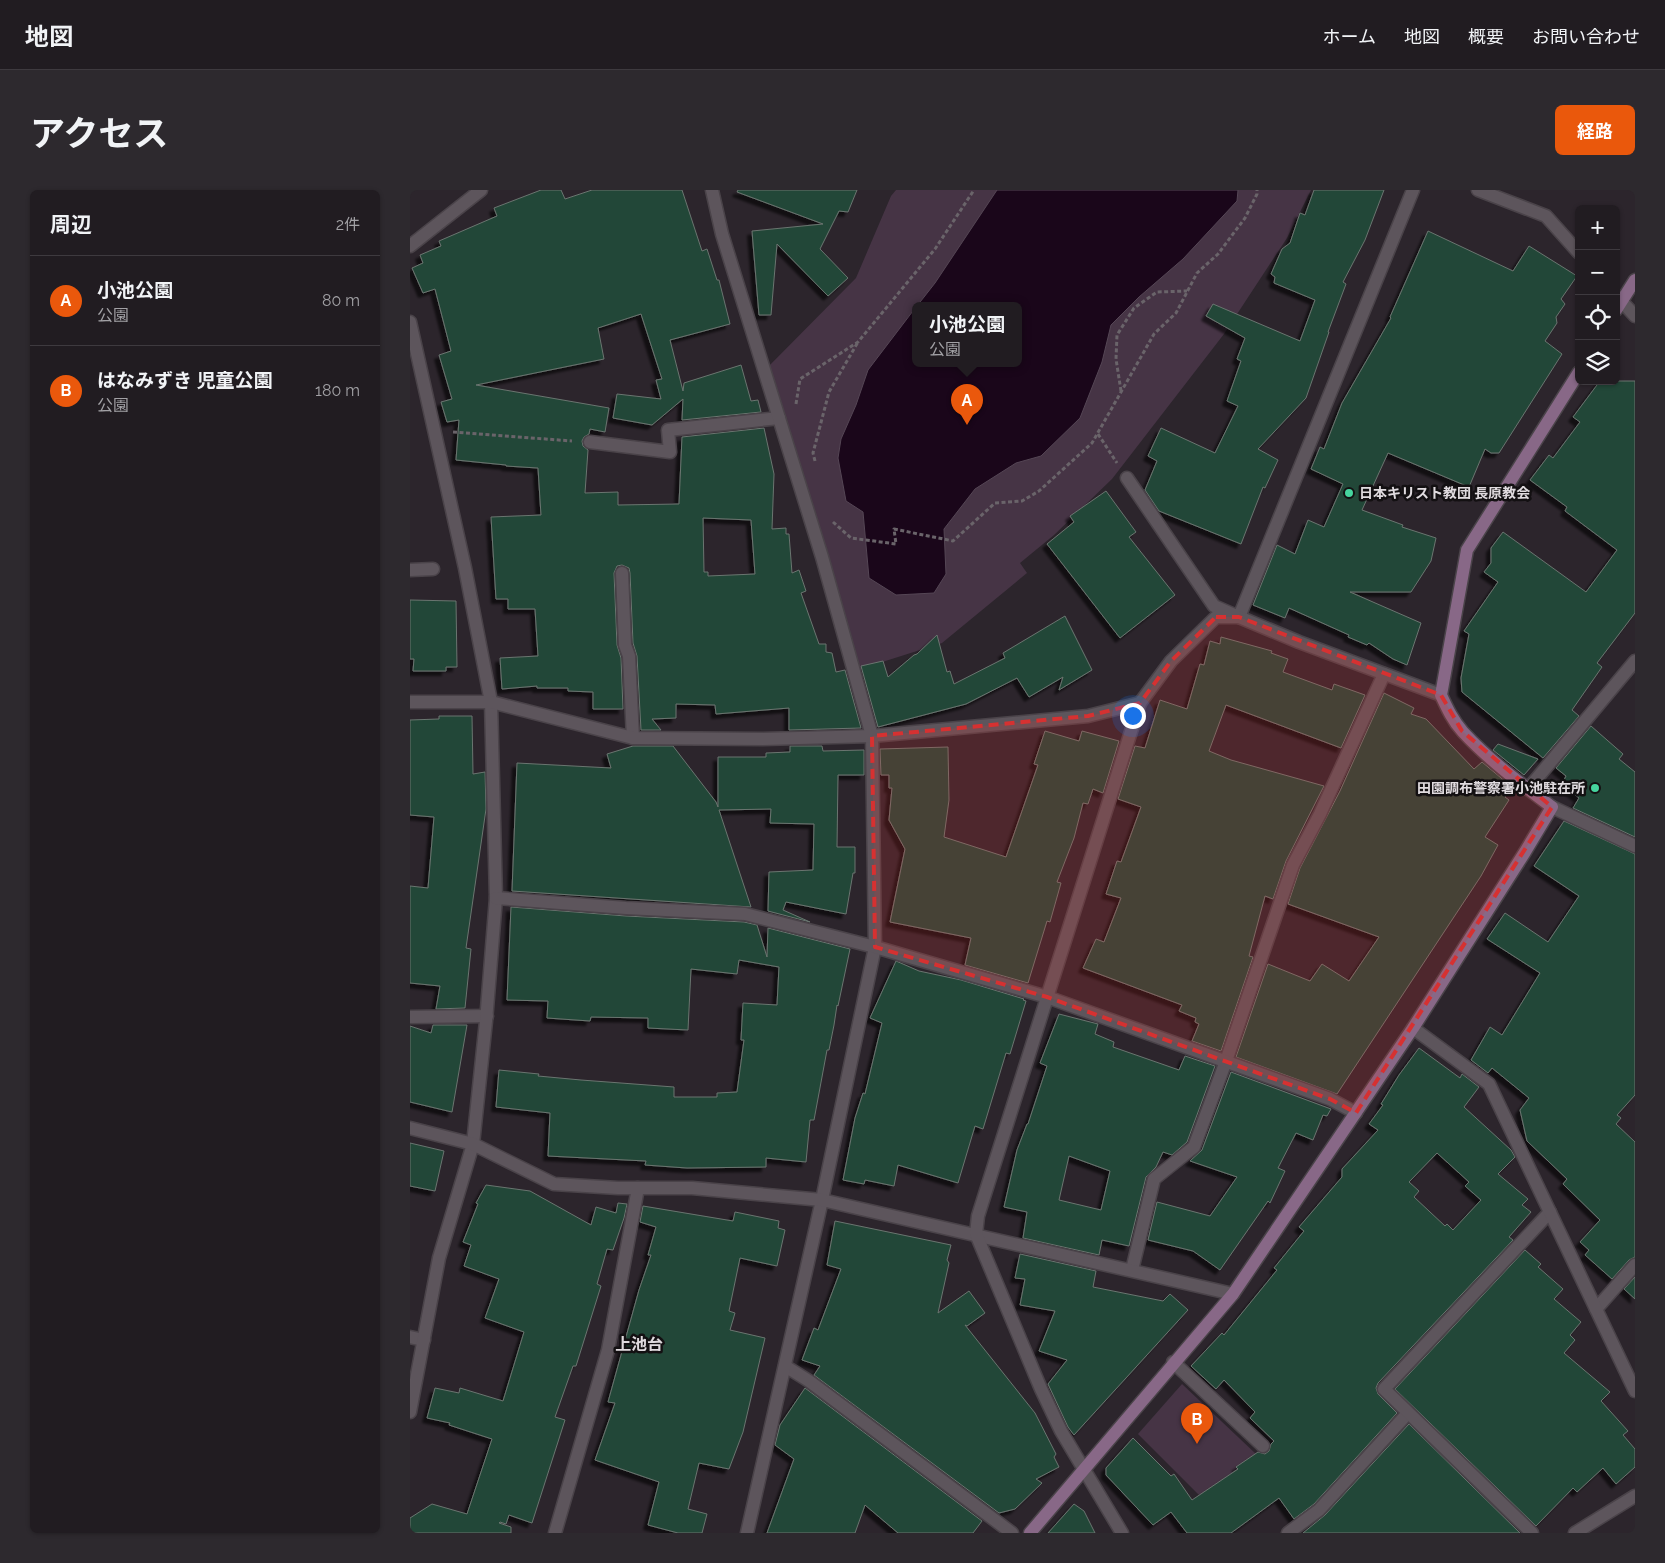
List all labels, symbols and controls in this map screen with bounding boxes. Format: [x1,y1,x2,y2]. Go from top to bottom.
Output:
text: 地図 [25,22,73,51]
text: ホーム [1323,26,1376,47]
text: 地図 [1404,26,1440,47]
text: 概要 [1468,26,1504,47]
text: お問い合わせ [1532,26,1640,47]
button: 経路 [1555,105,1635,155]
text: アクセス [30,113,168,154]
map controls [1575,205,1620,385]
button: + [1575,205,1620,250]
text: 周辺 [50,212,92,237]
text: 2件 [336,215,360,234]
button: − [1575,250,1620,295]
text: 小池公園 [97,279,173,301]
text: A [61,291,71,310]
text: 80 m [322,291,360,310]
button: locate [1575,295,1620,340]
popup [912,302,1022,367]
text: 公園 [97,306,129,325]
text: 小池公園 [929,313,1005,335]
text: 公園 [929,340,961,359]
button: layers [1575,340,1620,385]
text: はなみずき 児童公園 [97,369,273,391]
text: B [61,381,71,400]
text: 180 m [315,381,360,400]
pin: A [951,384,983,425]
text: 公園 [97,396,129,415]
place label: 日本キリスト教団 長原教会 [1359,485,1530,501]
marker: 日本キリスト教団 長原教会 [1343,487,1355,499]
your location [1120,703,1146,729]
place label: 田園調布警察署小池駐在所 [1417,780,1585,796]
marker: 田園調布警察署小池駐在所 [1589,782,1601,794]
district label: 上池台 [615,1335,663,1354]
pin: B [1181,1403,1213,1444]

